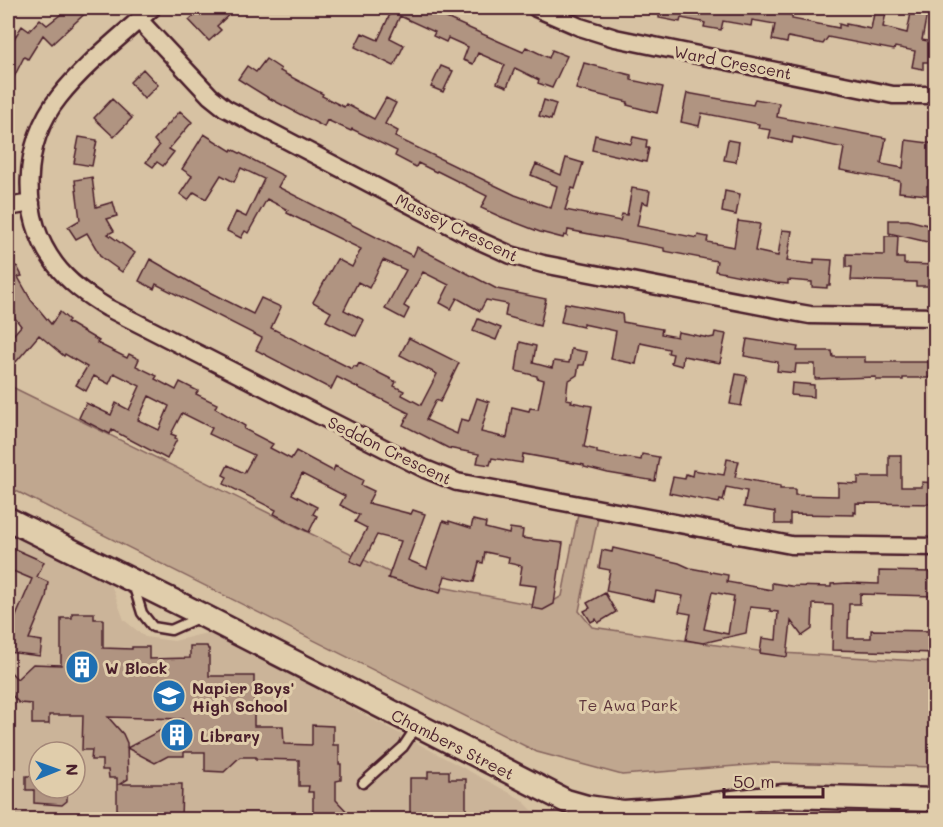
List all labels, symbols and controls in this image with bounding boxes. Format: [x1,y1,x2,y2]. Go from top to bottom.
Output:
street label: Ward Crescent [672,40,794,84]
street label: Massey Crescent [392,188,522,266]
street label: Seddon Crescent [325,411,455,489]
building icon: W Block [64,649,100,685]
place label: W Block [105,657,167,678]
place label: Napier Boys' High School [192,677,295,716]
school or university icon: Napier Boys' High School [151,678,187,714]
park label: Te Awa Park [579,694,677,715]
street label: Chambers Street [388,704,518,784]
building icon: Library [159,717,195,753]
place label: Library [200,725,260,746]
north arrow [27,740,87,800]
scale bar [724,761,823,799]
text: N [62,763,83,776]
text: 50 m [733,769,775,793]

